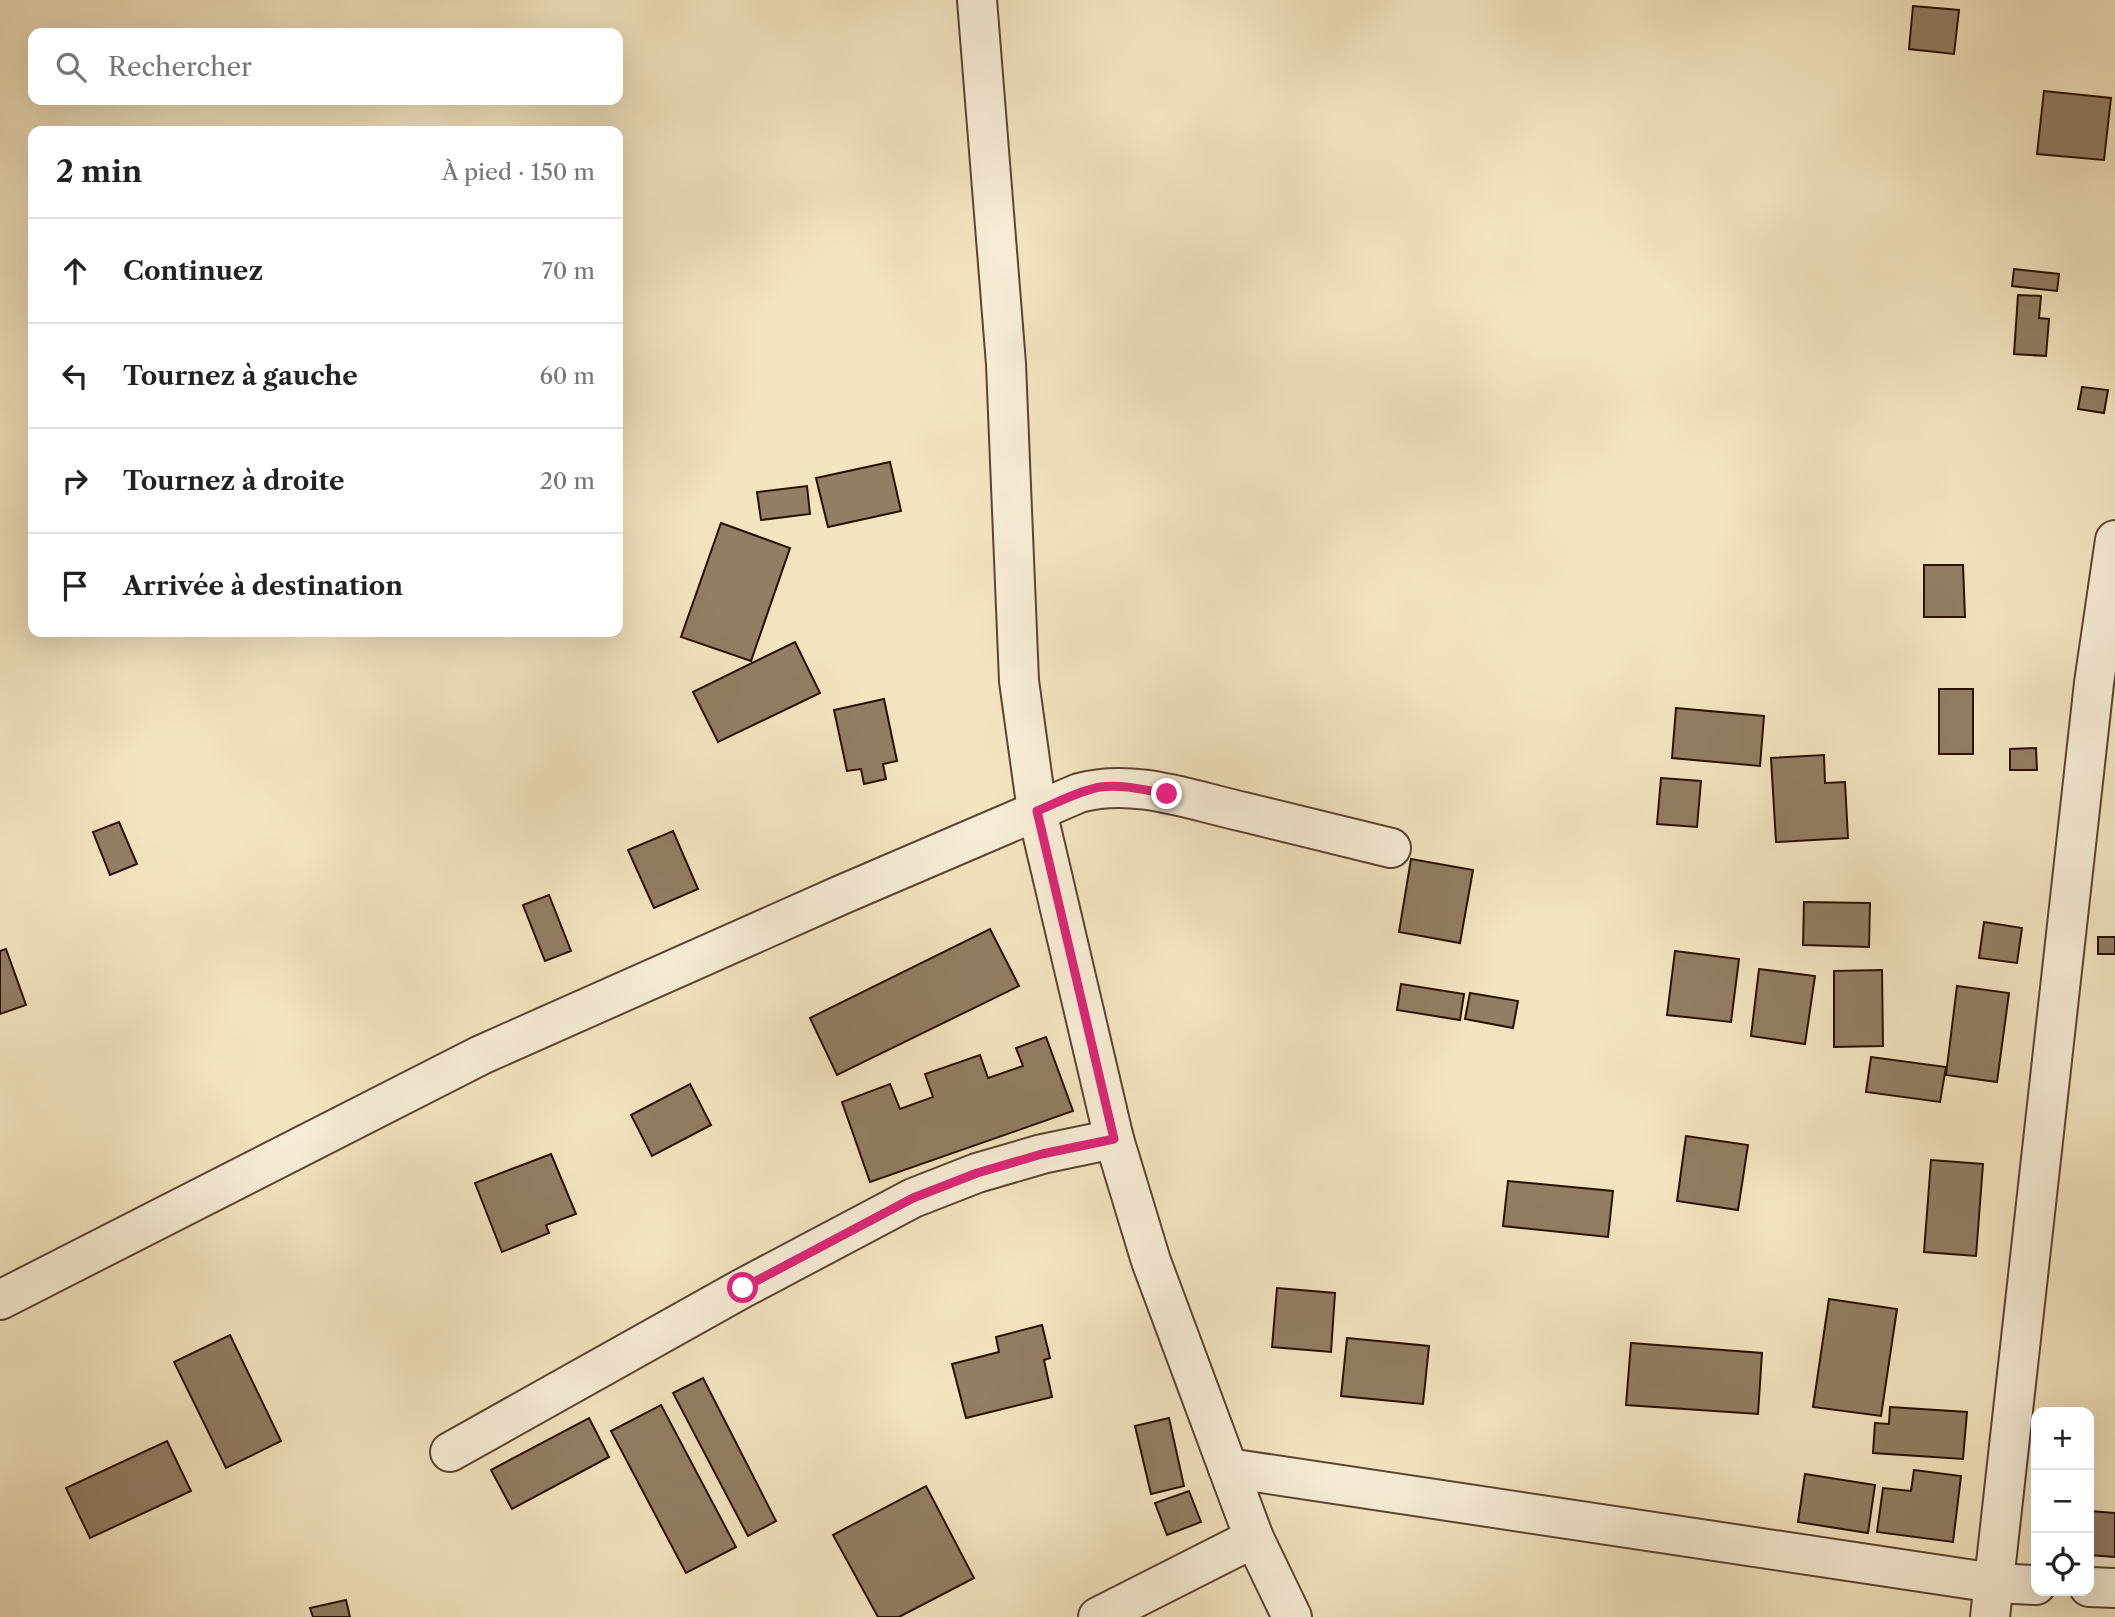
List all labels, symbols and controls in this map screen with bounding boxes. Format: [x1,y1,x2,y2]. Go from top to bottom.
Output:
search box [28,28,623,105]
icon: search [52,48,90,86]
text: Rechercher [108,51,252,83]
text: 2 min [56,153,142,190]
text: À pied · 150 m [442,158,595,186]
icon: ahead [56,252,94,290]
text: Continuez [123,255,263,287]
text: 70 m [542,257,595,285]
icon: left [56,357,94,395]
text: Tournez à gauche [123,360,358,392]
text: 60 m [539,362,595,390]
icon: right [56,462,94,500]
text: Tournez à droite [123,465,345,497]
text: 20 m [540,467,595,495]
icon: arrive [56,567,94,605]
text: Arrivée à destination [123,570,403,602]
route end [1151,778,1182,809]
route start [727,1272,758,1303]
map controls [2031,1407,2094,1596]
button: + [2031,1407,2094,1470]
button: − [2031,1470,2094,1533]
button: locate [2031,1533,2094,1596]

